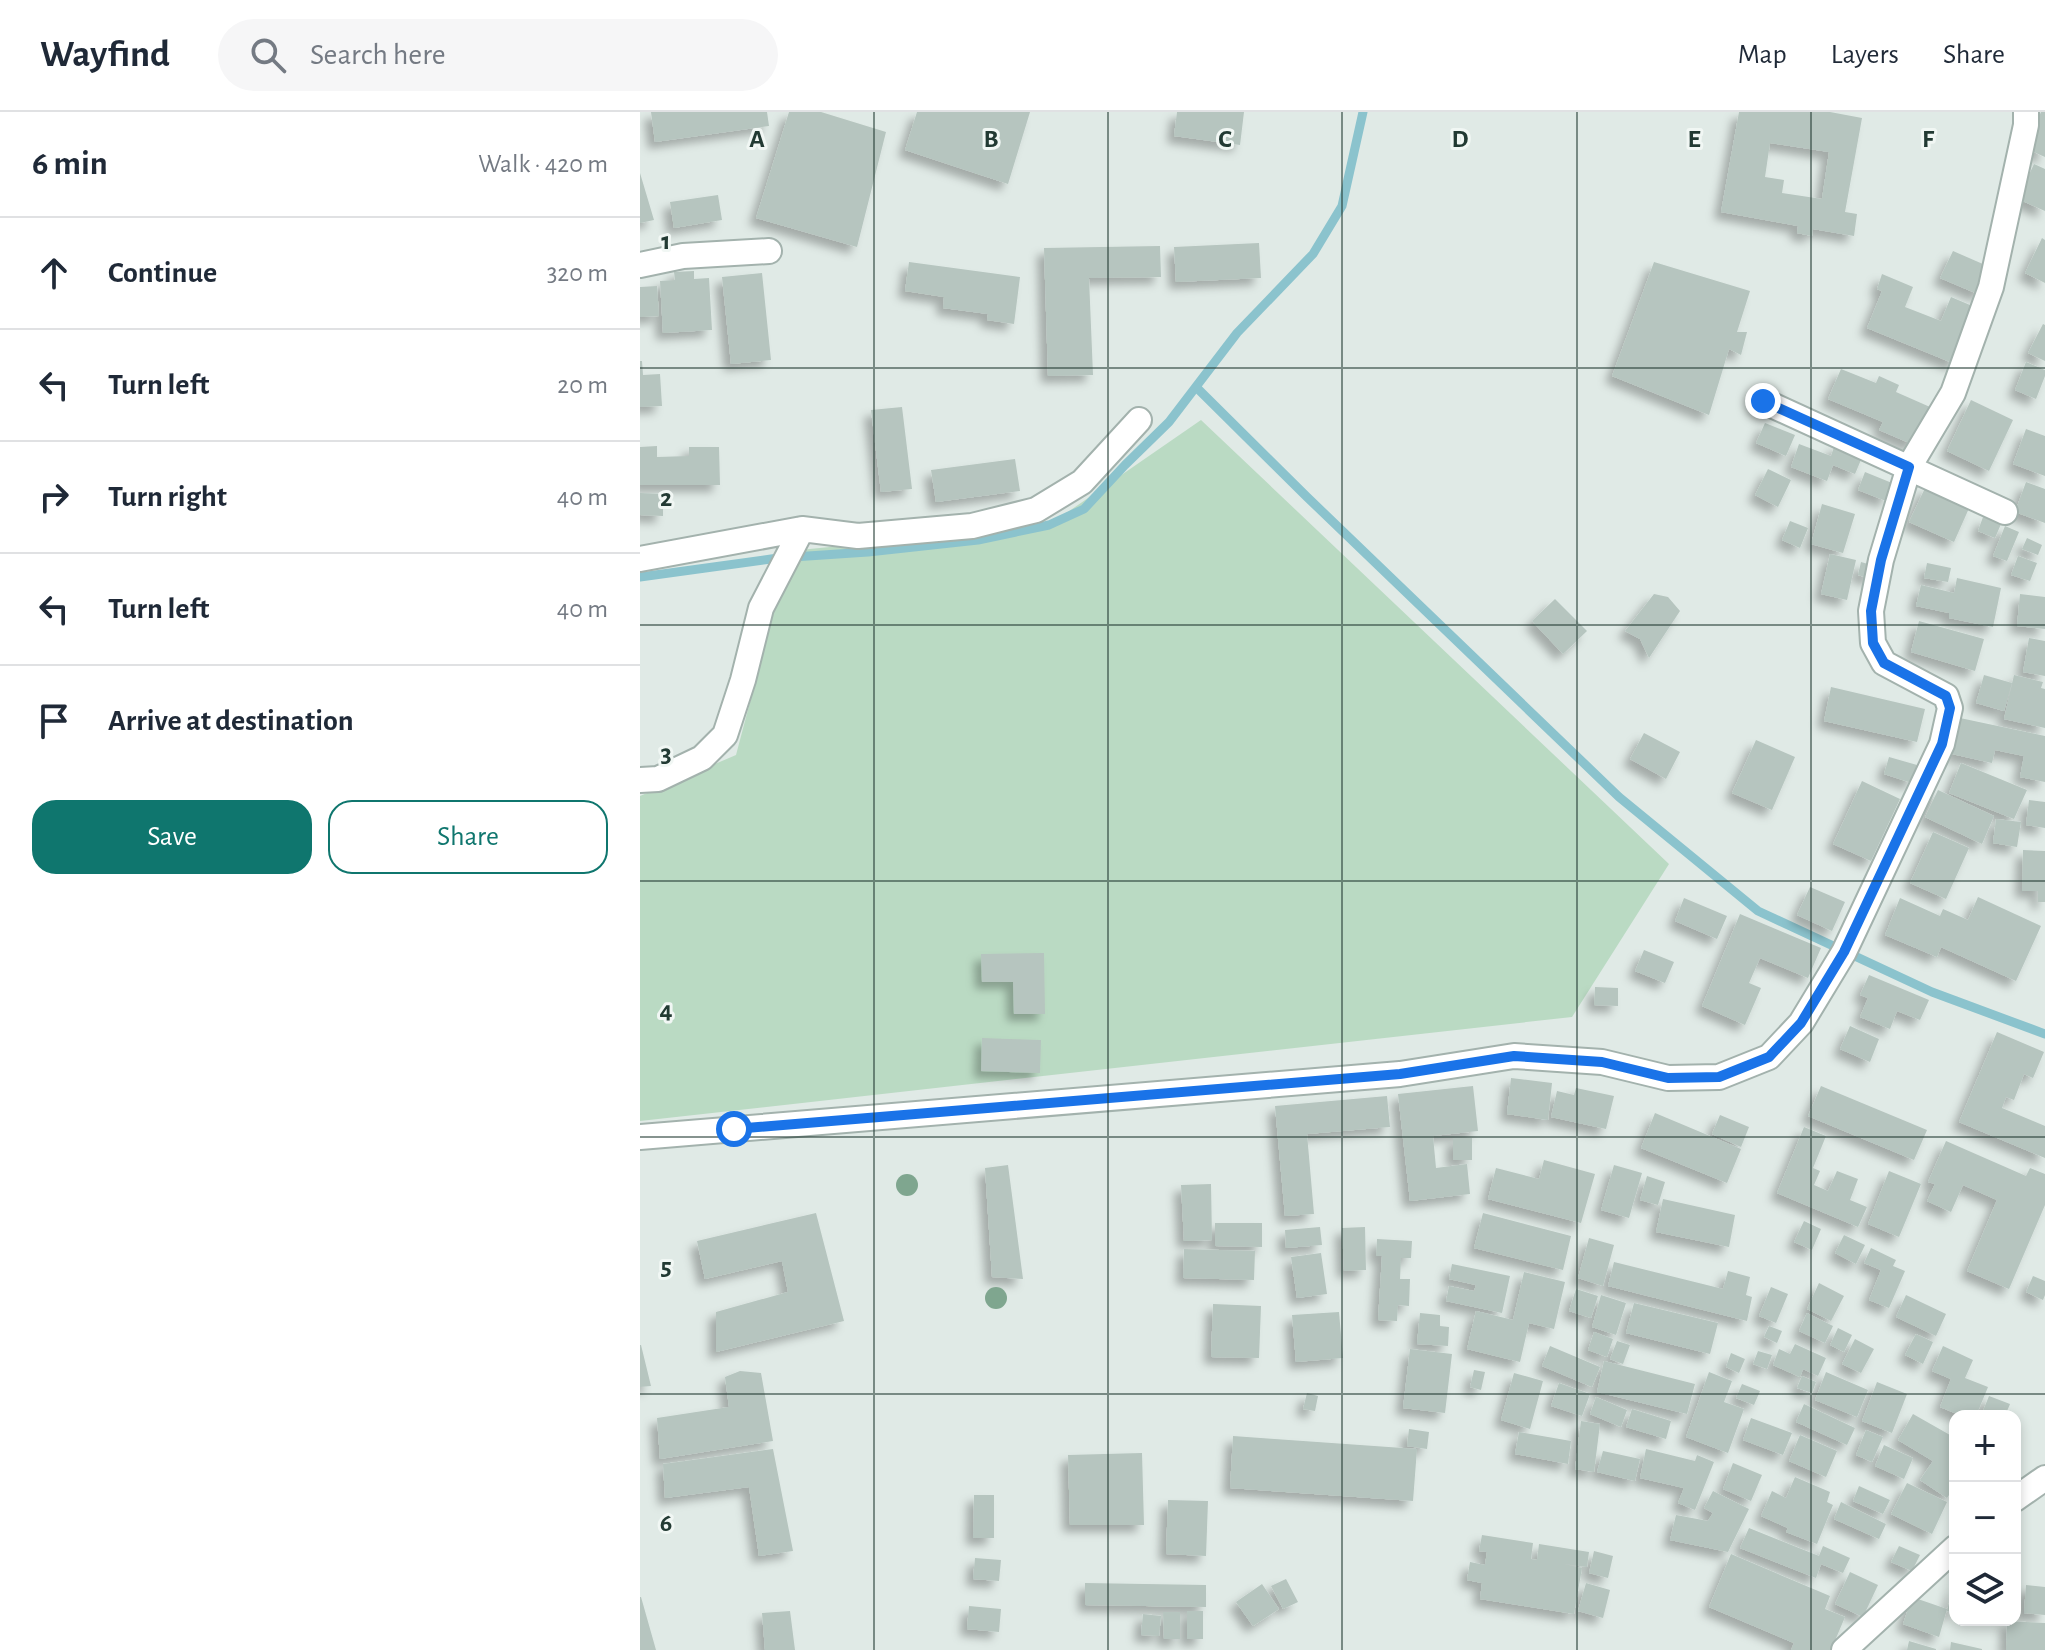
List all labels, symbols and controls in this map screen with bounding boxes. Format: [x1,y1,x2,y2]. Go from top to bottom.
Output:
search box [218,19,778,91]
icon: search [246,33,290,77]
text: Wayfind [40,36,170,74]
text: Search here [310,40,446,70]
text: Map [1738,41,1787,69]
text: Layers [1831,41,1899,69]
text: Share [1943,41,2005,69]
text: A [749,126,765,152]
text: B [983,126,999,152]
text: C [1218,126,1232,152]
text: D [1451,126,1469,152]
text: E [1687,126,1701,152]
text: F [1922,126,1935,152]
text: 6 min [32,147,108,181]
text: Walk · 420 m [478,151,608,177]
text: 1 [661,228,671,254]
icon: ahead [32,251,76,295]
text: Continue [108,258,217,288]
text: 320 m [547,260,608,286]
icon: left [32,363,76,407]
text: Turn left [108,370,209,400]
text: 20 m [557,372,608,398]
route end [1745,383,1781,419]
icon: right [32,475,76,519]
text: Turn right [108,482,227,512]
text: 40 m [557,484,608,510]
text: 2 [660,485,672,511]
icon: left [32,587,76,631]
text: Turn left [108,594,209,624]
text: 40 m [557,596,608,622]
icon: arrive [32,699,76,743]
text: Arrive at destination [108,706,354,736]
text: 3 [660,741,672,767]
button: Save [32,800,312,874]
button: Share [328,800,608,874]
text: 4 [659,997,673,1023]
route start [716,1111,752,1147]
text: 5 [660,1254,672,1280]
map controls [1949,1410,2021,1626]
button: + [1949,1410,2021,1482]
button: − [1949,1482,2021,1554]
text: 6 [660,1510,672,1536]
button: layers [1949,1554,2021,1626]

